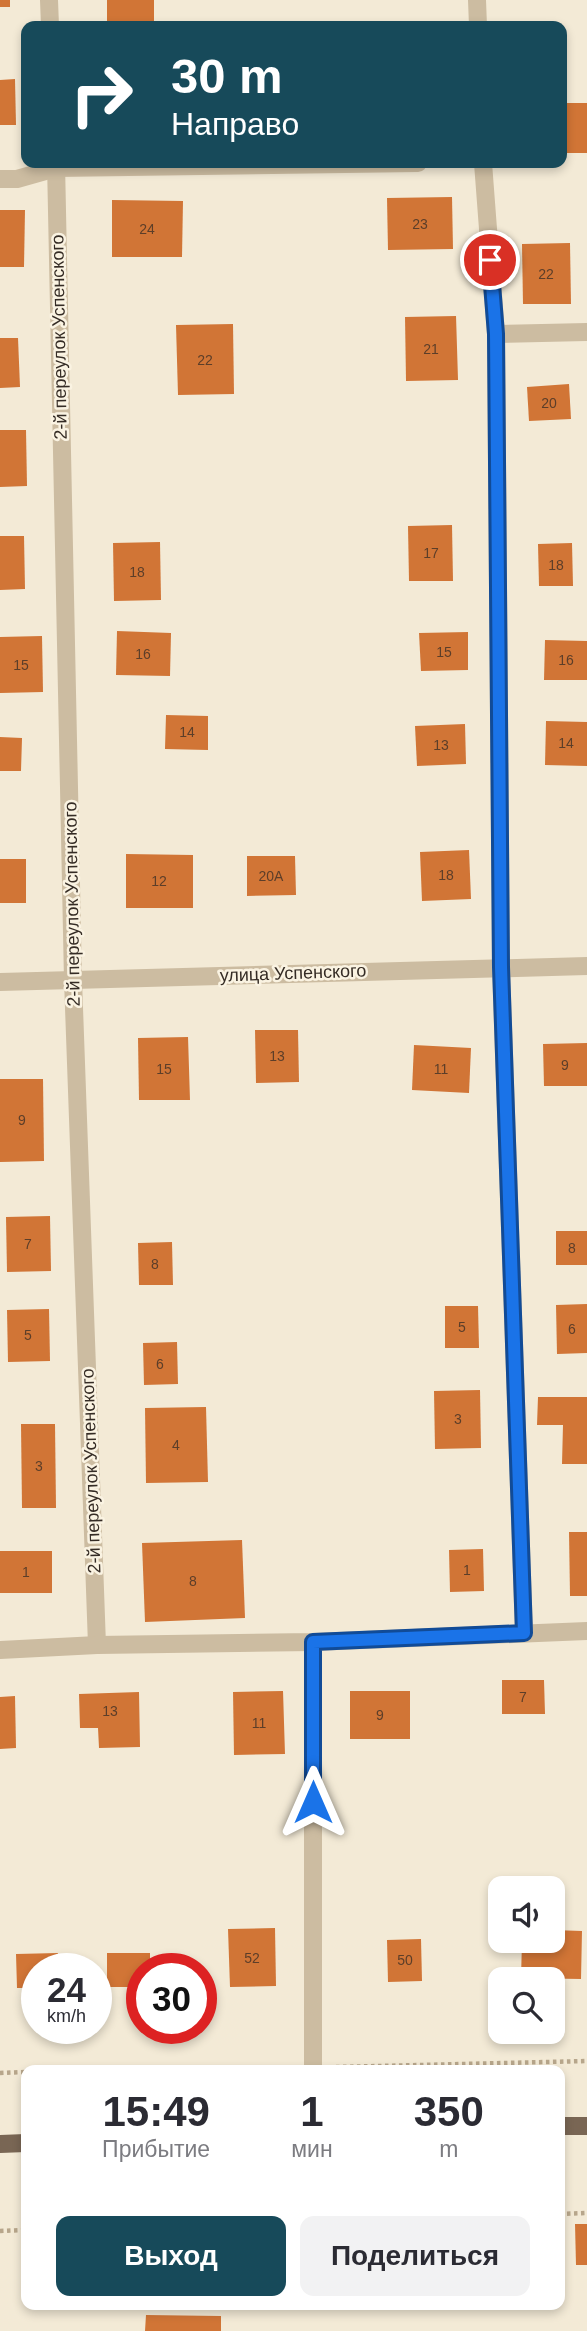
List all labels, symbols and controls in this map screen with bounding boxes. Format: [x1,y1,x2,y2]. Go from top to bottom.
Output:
icon: right [56,49,147,140]
text: 30 m [171,49,283,103]
text: Направо [171,106,299,142]
house number: 23 [412,216,428,232]
house number: 24 [139,221,155,237]
pin [460,230,520,290]
street label: 2-й переулок Успенского [47,234,71,440]
icon: arrive [471,241,509,279]
house number: 22 [538,266,554,282]
house number: 21 [423,341,439,357]
house number: 22 [197,352,213,368]
house number: 20 [541,395,557,411]
house number: 17 [423,545,439,561]
house number: 18 [548,557,564,573]
house number: 18 [129,564,145,580]
house number: 15 [436,644,452,660]
house number: 16 [135,646,151,662]
house number: 16 [558,652,574,668]
house number: 15 [13,657,29,673]
house number: 14 [179,724,195,740]
house number: 14 [558,735,574,751]
house number: 13 [433,737,449,753]
street label: 2-й переулок Успенского [60,801,84,1007]
house number: 18 [438,867,454,883]
house number: 20А [259,868,284,884]
house number: 12 [151,873,167,889]
street label: улица Успенского [219,960,367,986]
house number: 13 [269,1048,285,1064]
house number: 9 [561,1057,569,1073]
house number: 15 [156,1061,172,1077]
house number: 11 [434,1061,448,1077]
house number: 9 [18,1112,26,1128]
house number: 7 [24,1236,32,1252]
house number: 8 [568,1240,576,1256]
house number: 8 [151,1256,159,1272]
house number: 5 [458,1319,466,1335]
house number: 6 [568,1321,576,1337]
house number: 5 [24,1327,32,1343]
house number: 6 [156,1356,164,1372]
street label: 2-й переулок Успенского [77,1368,105,1574]
house number: 3 [454,1411,462,1427]
house number: 4 [172,1437,180,1453]
house number: 3 [35,1458,43,1474]
house number: 1 [463,1562,471,1578]
house number: 1 [22,1564,30,1580]
house number: 8 [189,1573,197,1589]
house number: 7 [519,1689,527,1705]
house number: 13 [102,1703,118,1719]
house number: 9 [376,1707,384,1723]
house number: 11 [252,1715,266,1731]
position arrow [276,1765,350,1839]
map controls [488,1876,565,2044]
button: sound [488,1876,565,1953]
house number: 52 [244,1950,260,1966]
house number: 50 [397,1952,413,1968]
speed limit sign: 30 [126,1953,217,2044]
button: search [488,1967,565,2044]
text: 24 [47,1970,86,2009]
text: km/h [47,2006,86,2026]
text: 15:49 [102,2088,210,2135]
text: 1 [300,2088,324,2135]
text: 350 [414,2088,484,2135]
text: Прибытие [102,2136,210,2162]
text: мин [291,2136,333,2162]
text: m [439,2136,458,2162]
button: Выход [56,2216,286,2296]
button: Поделиться [300,2216,530,2296]

